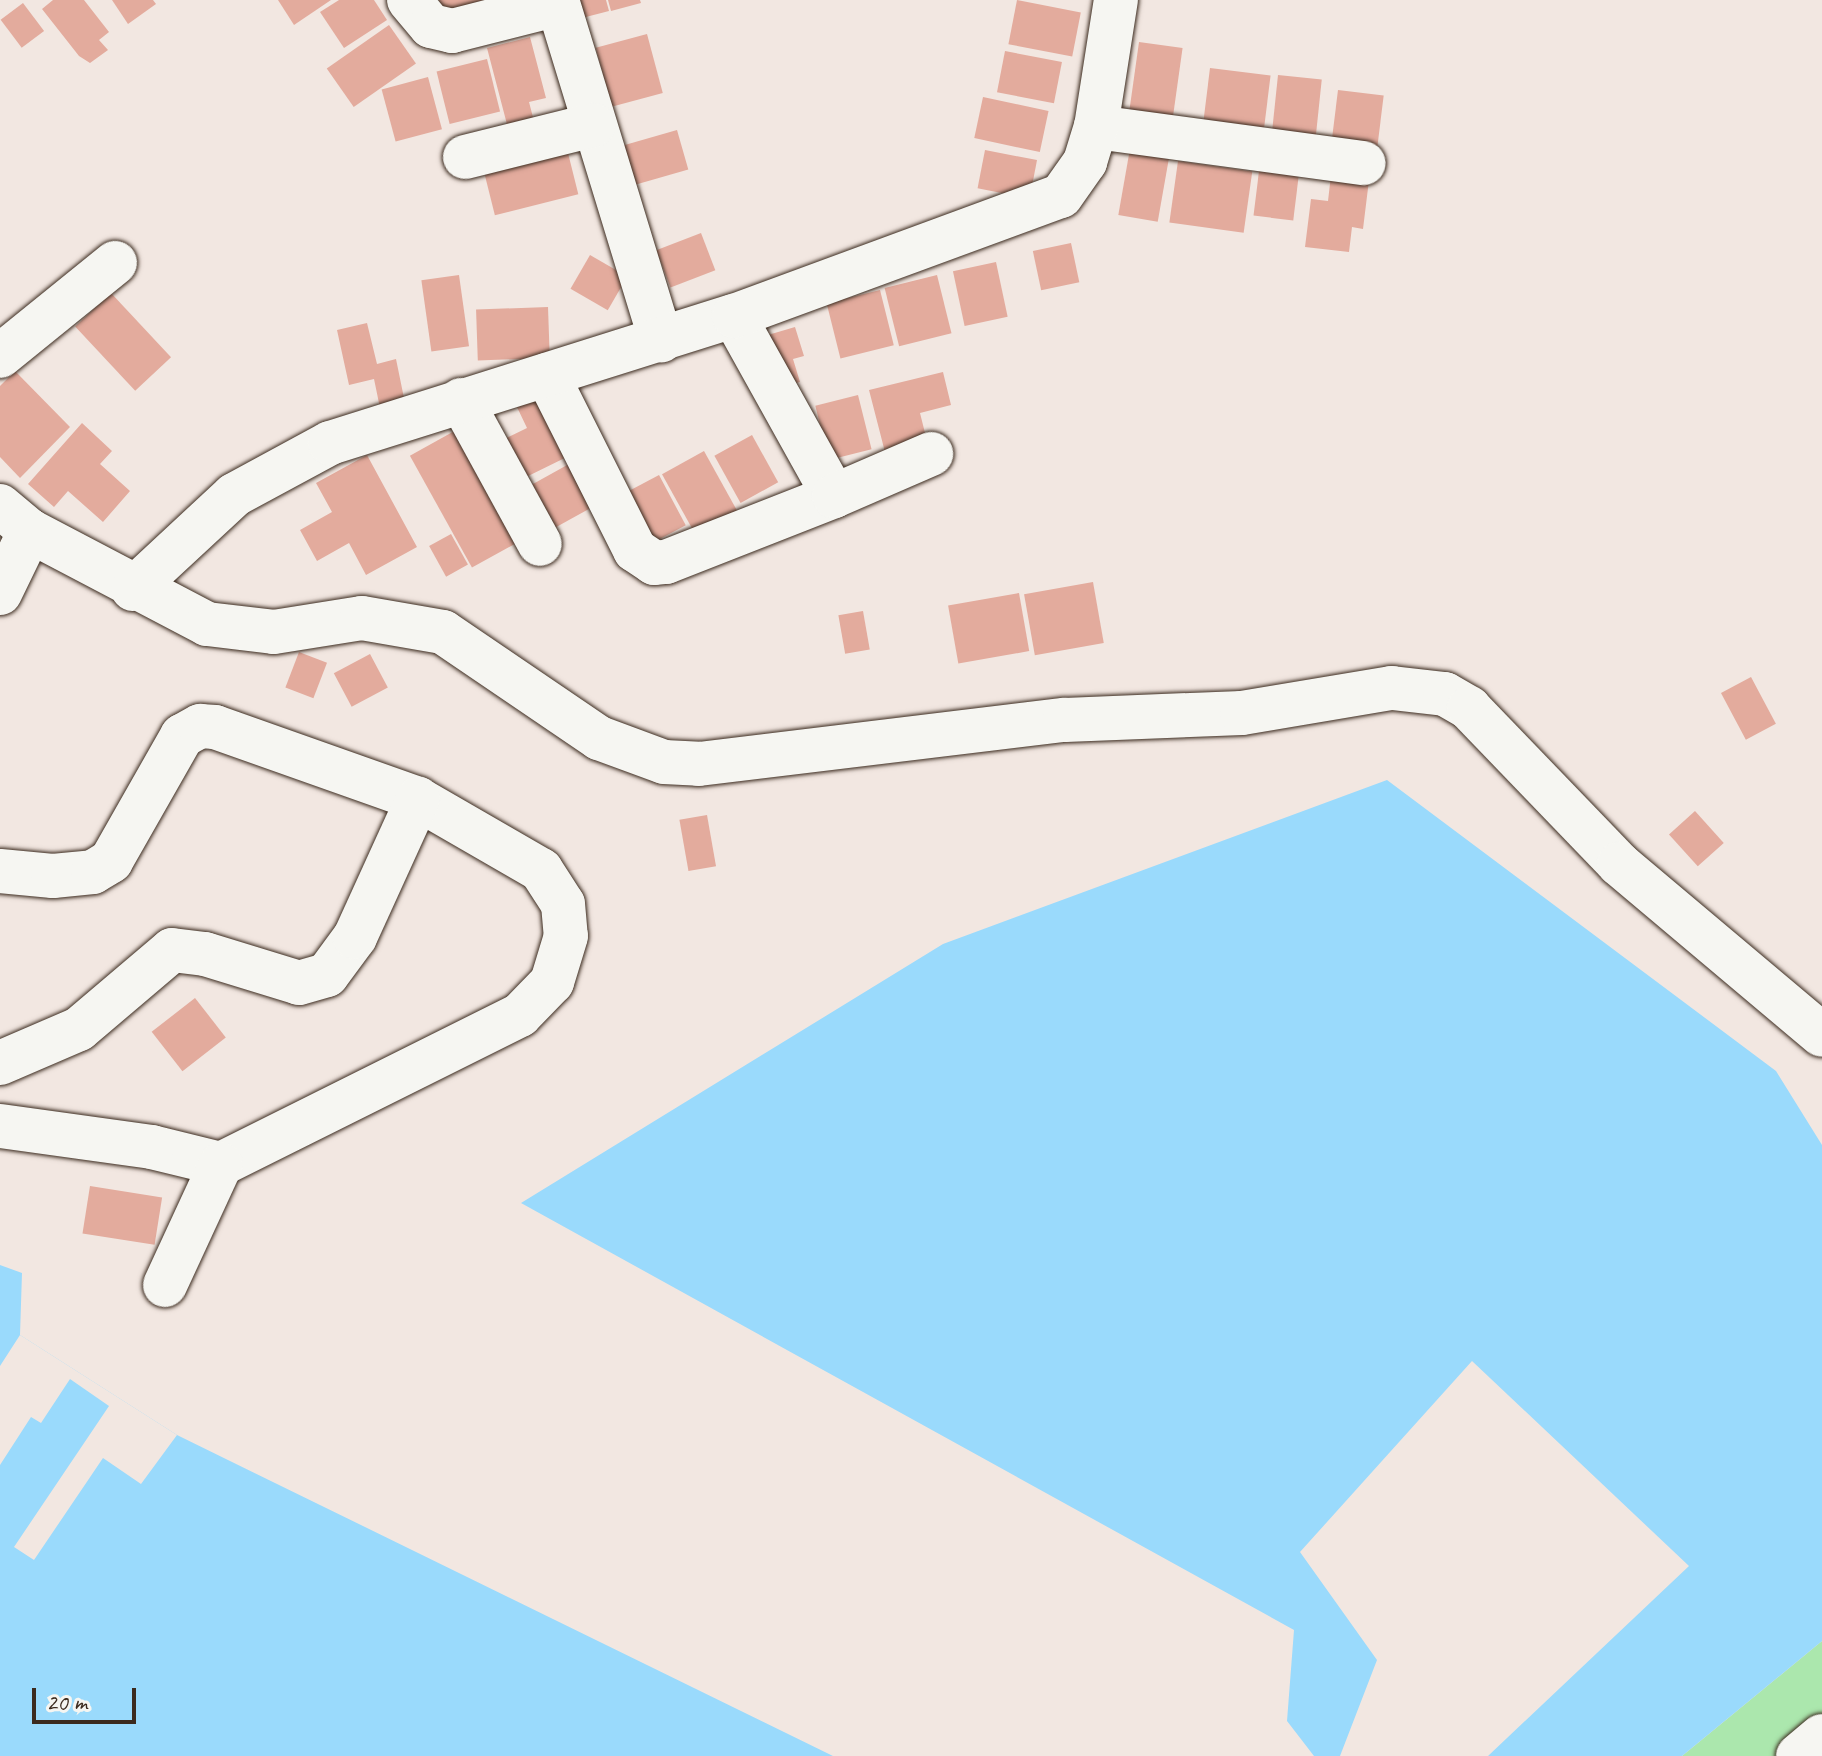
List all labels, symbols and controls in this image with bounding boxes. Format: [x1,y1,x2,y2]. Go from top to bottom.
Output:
scale bar [36,1672,140,1722]
text: 20 m [46,1687,87,1717]

